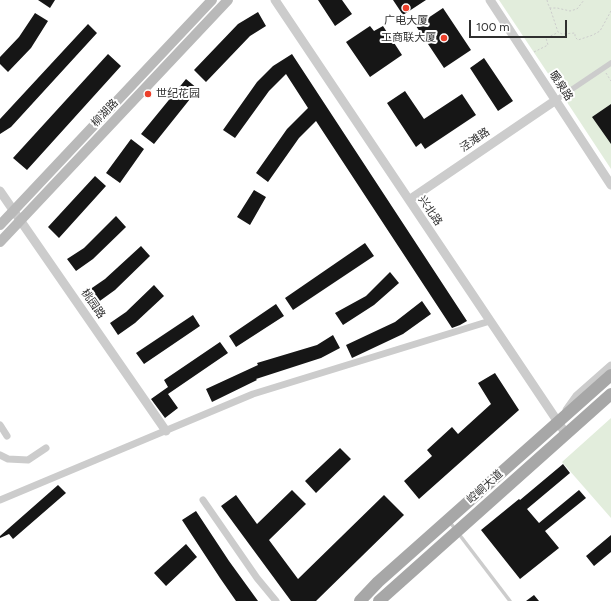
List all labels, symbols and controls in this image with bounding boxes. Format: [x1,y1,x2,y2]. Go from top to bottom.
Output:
marker: 广电大厦 [401,3,411,13]
scale bar [471,12,569,38]
place label: 广电大厦 [384,14,428,28]
text: 100 m [476,20,510,34]
place label: 工商联大厦 [381,31,436,45]
marker: 工商联大厦 [439,33,449,43]
street label: 暖泉路 [546,69,576,103]
place label: 世纪花园 [156,87,200,101]
marker: 世纪花园 [143,89,153,99]
street label: 柳湖路 [89,96,121,130]
street label: 泾滩路 [458,125,492,155]
street label: 兴北路 [415,194,445,228]
street label: 桃园路 [78,287,108,321]
street label: 崆峒大道 [464,467,506,507]

